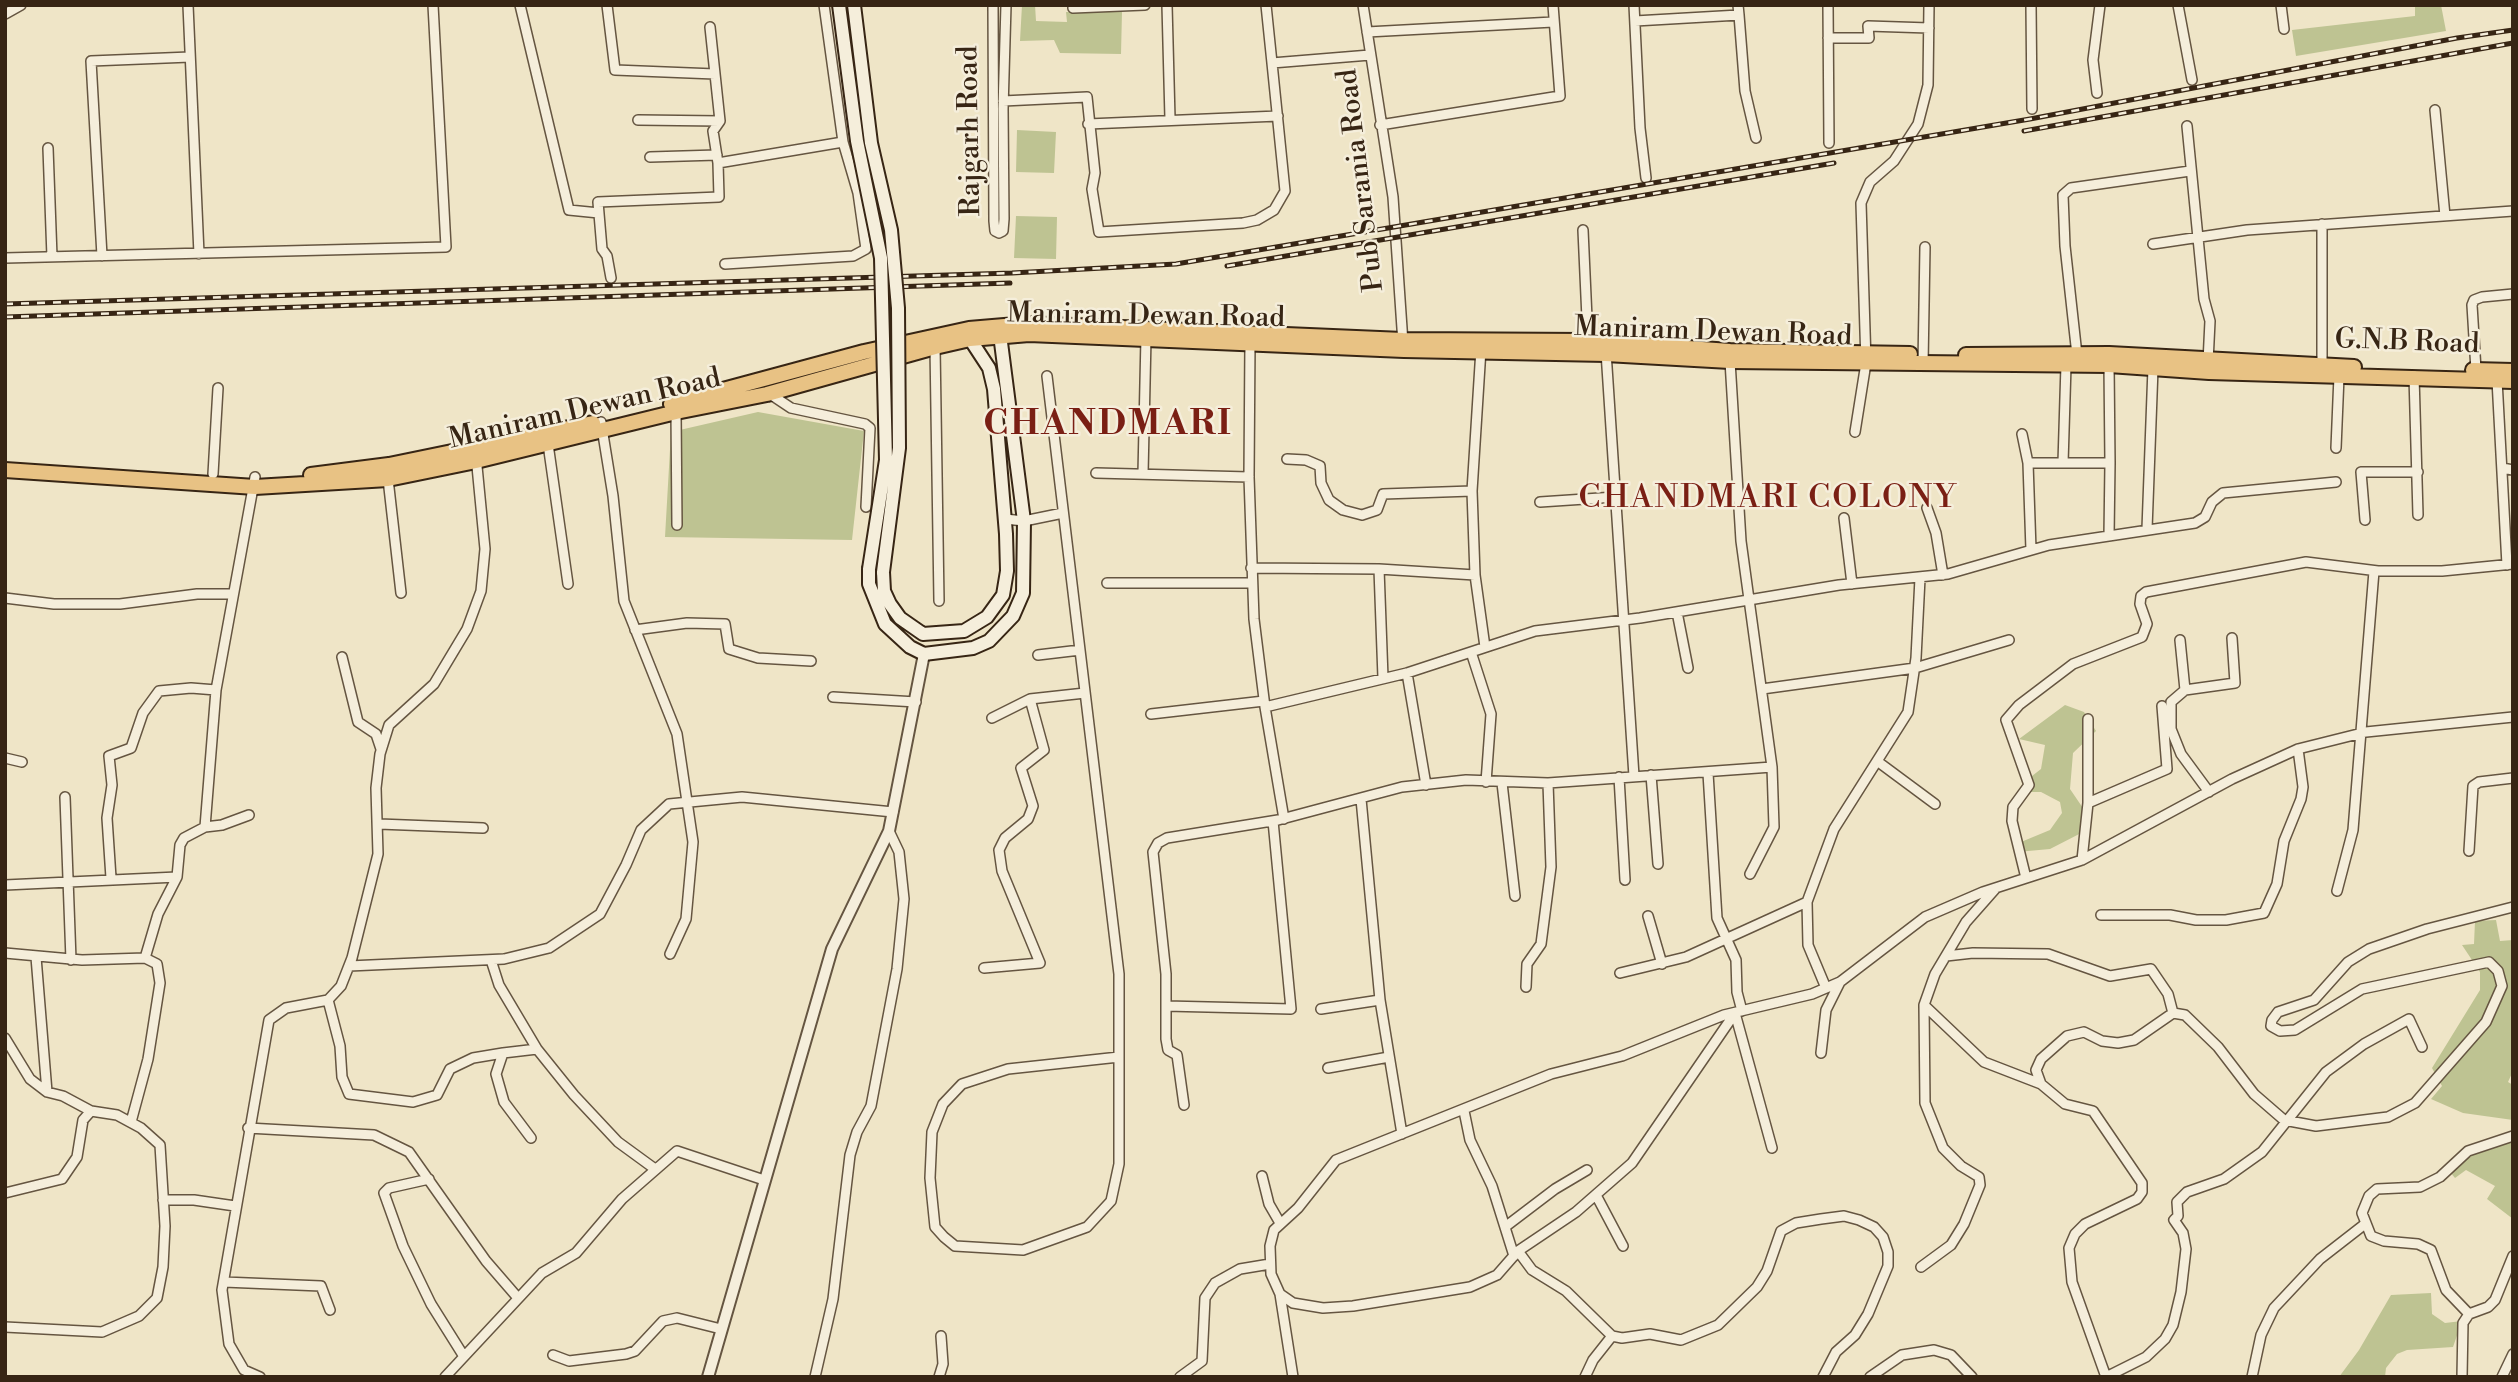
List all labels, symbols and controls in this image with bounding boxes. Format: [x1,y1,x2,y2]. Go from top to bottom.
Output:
street label: Rajgarh Road [953,45,989,217]
street label: Pub Sarania Road [1332,67,1392,293]
street label: Maniram Dewan Road [1007,298,1285,336]
street label: Maniram Dewan Road [1573,311,1853,355]
street label: G.N.B Road [2334,324,2480,362]
street label: Maniram Dewan Road [446,362,724,458]
district label: CHANDMARI [984,405,1232,447]
district label: CHANDMARI COLONY [1581,480,1955,518]

